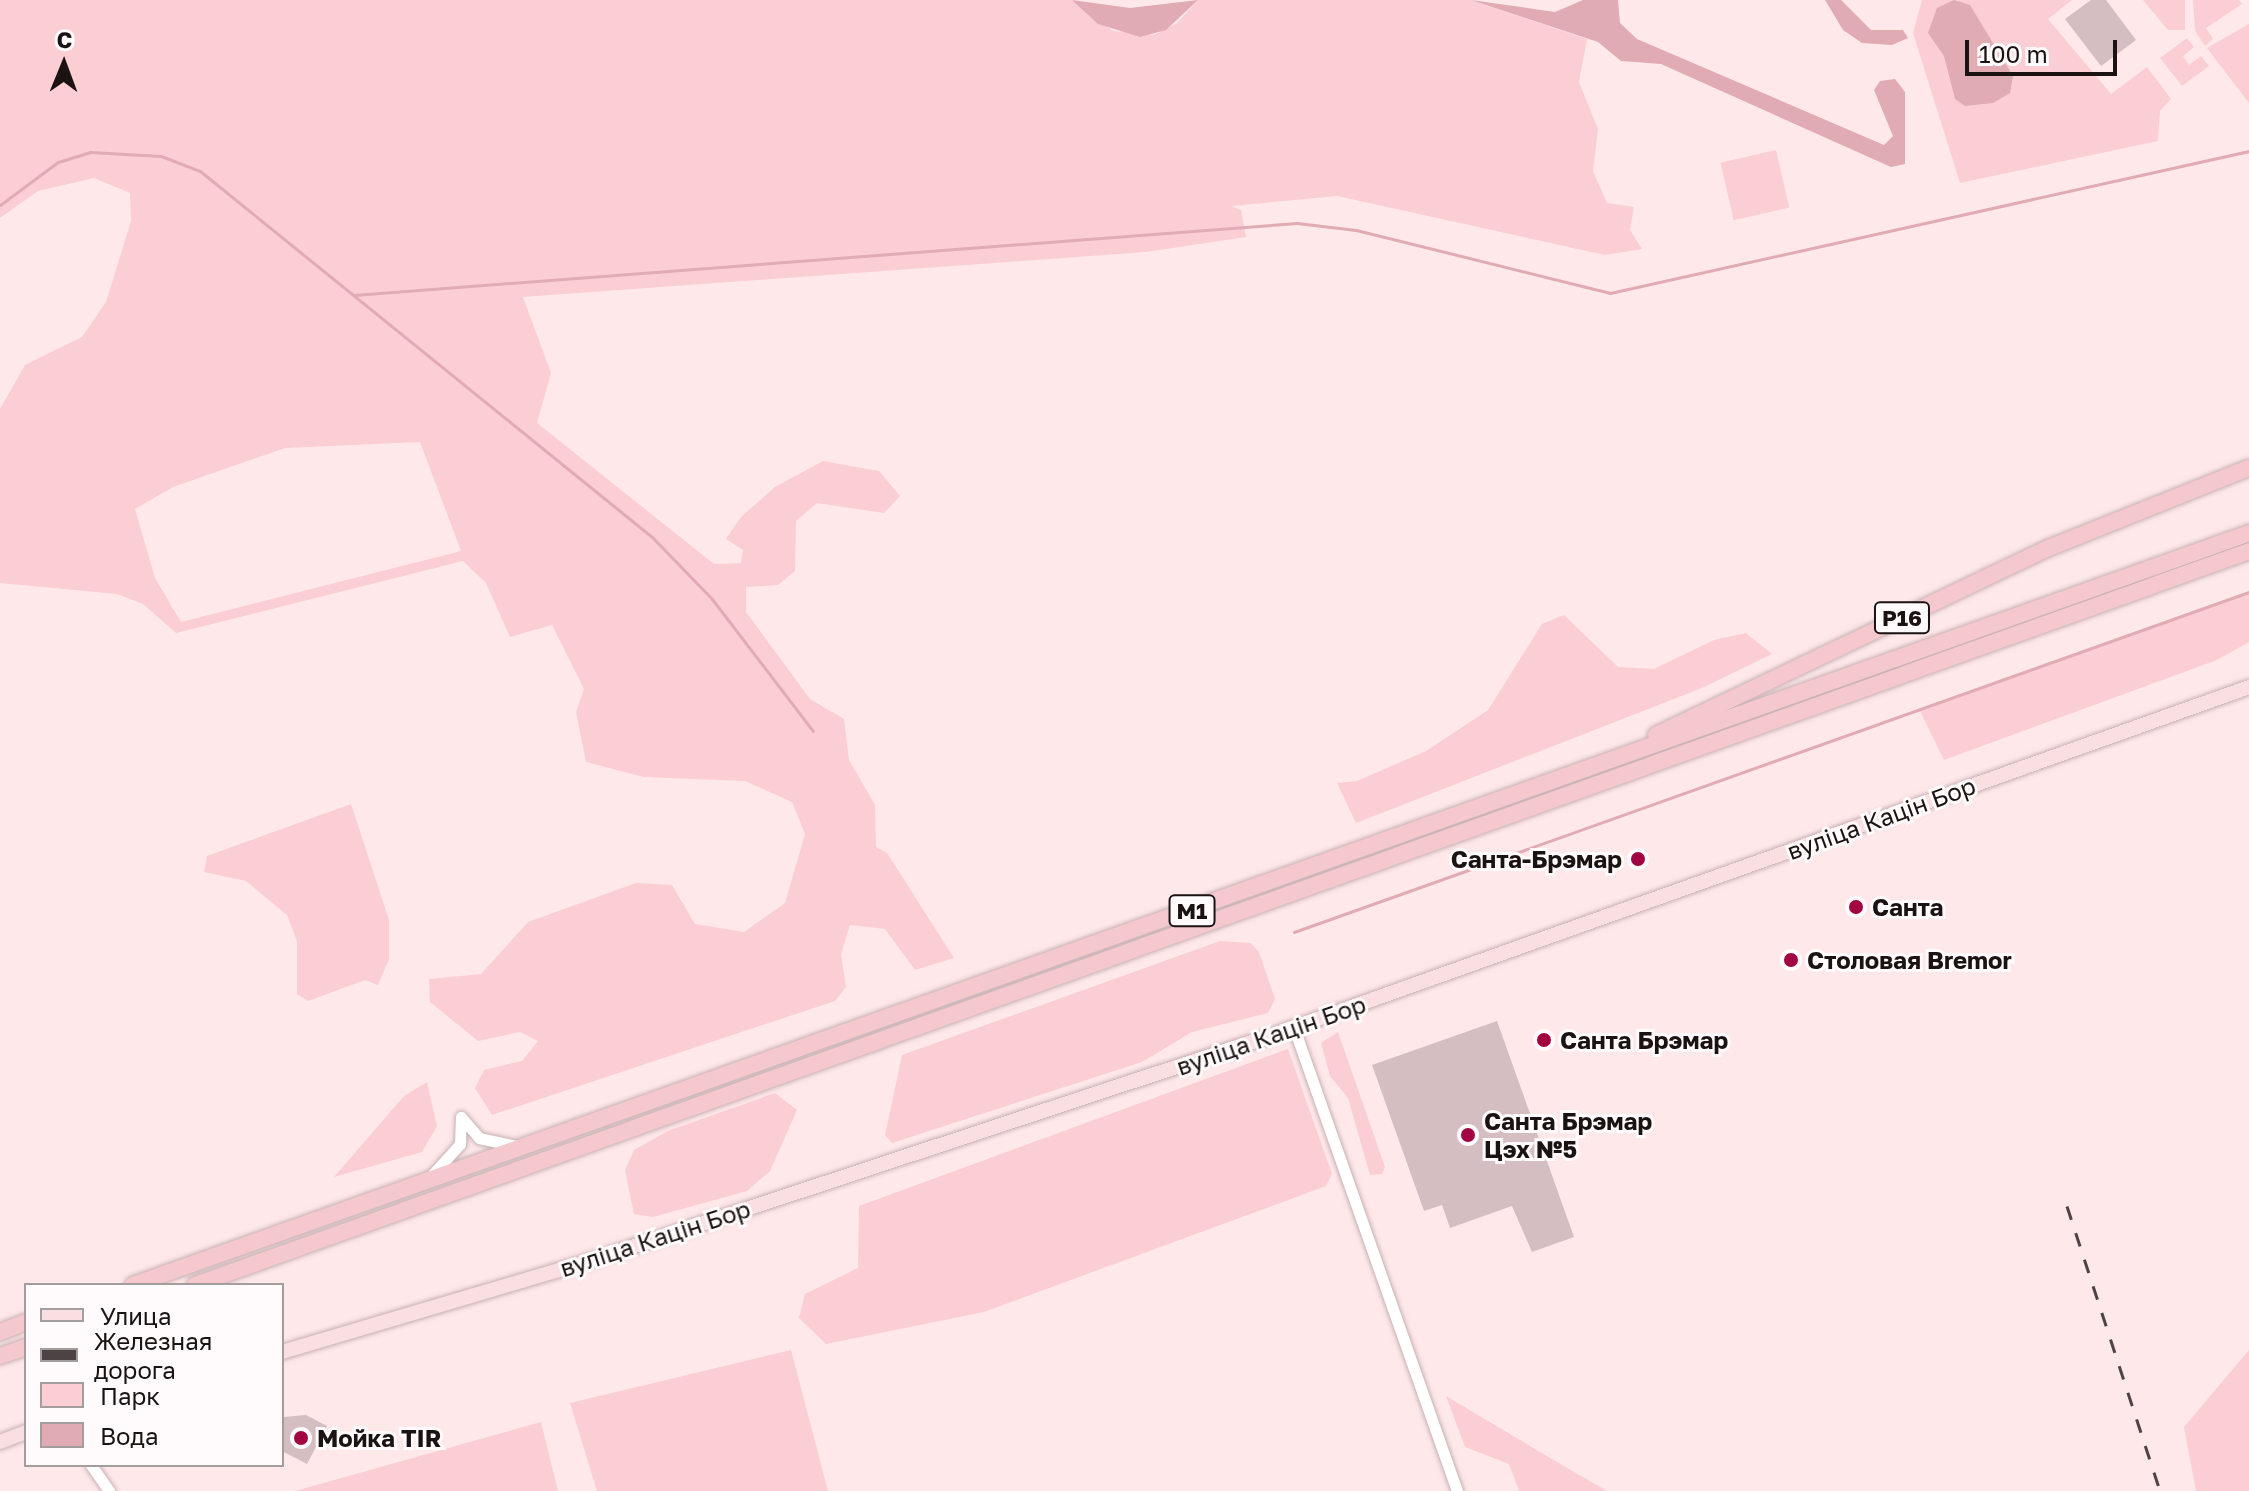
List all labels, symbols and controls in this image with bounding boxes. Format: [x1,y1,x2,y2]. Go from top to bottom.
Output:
north arrow [24,24,104,104]
scale bar [1969,24,2121,74]
text: С [56,26,72,53]
text: 100 m [1979,39,2048,68]
road number: Р16 [1872,600,1932,636]
street label: вуліца Кацін Бор [1783,771,1979,865]
place label: Санта-Брэмар [1451,845,1622,873]
marker: Санта-Брэмар [1629,850,1647,868]
road number: М1 [1168,893,1216,929]
place label: Санта [1872,893,1943,921]
marker: Санта [1847,898,1865,916]
place label: Столовая Bremor [1807,946,2012,974]
marker: Столовая Bremor [1782,951,1800,969]
street label: вуліца Кацін Бор [1173,989,1369,1081]
place label: Санта Брэмар [1560,1026,1728,1054]
marker: Санта Брэмар [1535,1031,1553,1049]
place label: Санта Брэмар Цэх №5 [1484,1107,1652,1163]
marker: Санта Брэмар Цэх №5 [1459,1126,1477,1144]
street label: вуліца Кацін Бор [556,1194,754,1282]
legend [24,1283,284,1467]
text: Улица [100,1301,172,1330]
text: Железная дорога [94,1326,212,1384]
text: Парк [100,1381,160,1410]
text: Вода [100,1421,159,1450]
place label: Мойка TIR [317,1424,441,1452]
marker: Мойка TIR [292,1429,310,1447]

